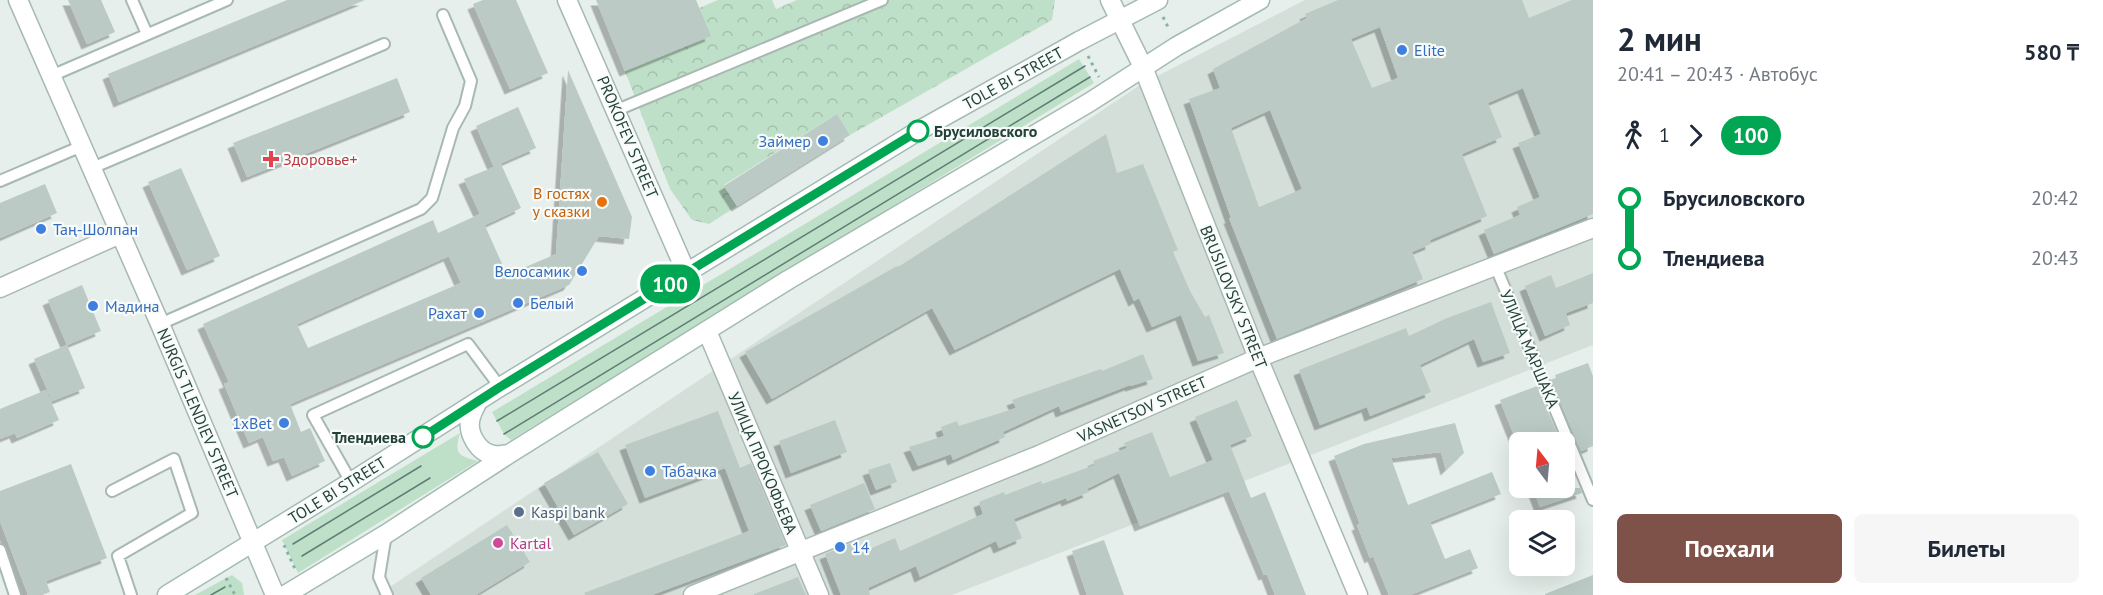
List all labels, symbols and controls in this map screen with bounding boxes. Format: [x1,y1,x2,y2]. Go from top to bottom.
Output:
text: 2 мин [1617,17,1702,60]
text: 580 ₸ [2024,38,2079,66]
place label: Elite [1414,40,1445,60]
street label: TOLE BI STREET [959,42,1067,114]
marker: Elite [1395,43,1409,57]
text: 20:41 – 20:43 · Автобус [1617,61,1818,87]
street label: PROKOFEV STREET [593,73,663,201]
icon: walk [1617,119,1650,152]
icon: forward [1679,119,1712,152]
marker: Брусиловского [907,120,929,142]
place label: Брусиловского [934,121,1038,141]
text: 1 [1659,122,1670,148]
text: 100 [1733,122,1769,149]
place label: Займер [759,131,811,151]
marker: Займер [816,134,830,148]
place label: Здоровье+ [283,149,358,169]
marker: Здоровье+ [264,152,278,166]
place label: В гостях у сказки [533,183,590,221]
text: Брусиловского [1663,184,1805,212]
text: 20:42 [2031,185,2079,211]
marker: В гостях у сказки [595,195,609,209]
place label: Таң-Шолпан [53,219,138,239]
marker: Таң-Шолпан [34,222,48,236]
street label: BRUSILOVSKY STREET [1196,222,1272,372]
text: Тлендиева [1663,244,1765,272]
text: 20:43 [2031,245,2079,271]
place label: Велосамик [494,261,570,281]
marker: Велосамик [575,264,589,278]
line badge: 100 [636,264,704,304]
text: 100 [652,271,688,298]
street label: УЛИЦА МАРШАКА [1496,287,1564,412]
place label: Белый [530,293,574,313]
place label: Мадина [105,296,160,316]
marker: Белый [511,296,525,310]
marker: Мадина [86,299,100,313]
place label: Рахат [428,303,468,323]
marker: Рахат [472,306,486,320]
street label: NURGIS TLENDIEV STREET [153,325,243,501]
street label: VASNETSOV STREET [1073,371,1210,447]
street label: УЛИЦА ПРОКОФЬЕВА [724,389,802,538]
place label: 1xBet [232,413,273,433]
marker: 1xBet [277,416,291,430]
marker: Тлендиева [412,426,434,448]
place label: Тлендиева [332,427,406,447]
north arrow [1509,432,1575,498]
map controls [1509,432,1575,576]
street label: TOLE BI STREET [284,452,390,528]
place label: Табачка [662,461,717,481]
marker: Табачка [643,464,657,478]
place label: Kaspi bank [531,502,606,522]
marker: Kaspi bank [512,505,526,519]
button: layers [1509,510,1575,576]
button: Поехали [1617,514,1842,583]
button: Билеты [1854,514,2079,583]
place label: Kartal [510,533,552,553]
marker: Kartal [491,536,505,550]
place label: 14 [852,537,870,557]
marker: 14 [833,540,847,554]

